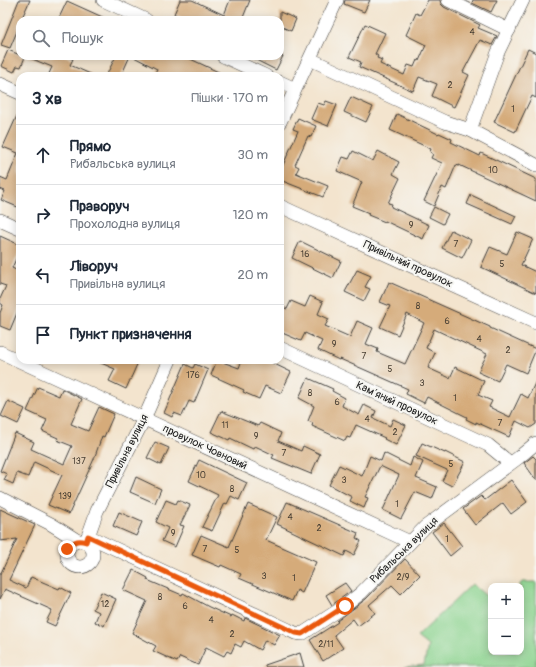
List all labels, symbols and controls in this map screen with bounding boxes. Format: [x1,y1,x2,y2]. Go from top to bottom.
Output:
search box [16,16,284,60]
icon: search [30,27,52,49]
house number: 4 [469,27,475,38]
text: Пошук [62,29,104,48]
house number: 2 [447,80,453,91]
text: 3 хв [32,88,62,109]
text: Пішки · 170 m [191,90,268,106]
house number: 1 [511,104,515,115]
text: Прямо [70,137,111,156]
icon: ahead [32,144,54,166]
text: 30 m [238,147,268,163]
text: Рибальська вулиця [70,156,176,172]
house number: 10 [488,165,498,176]
text: Праворуч [70,197,130,216]
icon: right [32,204,54,226]
text: 120 m [232,207,268,223]
text: Прохолодна вулиця [70,216,180,232]
house number: 9 [409,220,414,231]
street label: Привільний провулок [361,238,455,291]
house number: 7 [454,239,459,250]
house number: 16 [301,249,309,260]
text: Ліворуч [70,257,118,276]
house number: 5 [500,259,505,270]
icon: left [32,264,54,286]
text: 20 m [237,267,268,283]
text: Привільна вулиця [70,276,165,292]
house number: 8 [416,301,421,312]
house number: 6 [444,316,450,327]
icon: arrive [32,324,54,346]
text: Пункт призначення [70,325,191,344]
house number: 4 [476,334,482,345]
house number: 9 [332,339,337,350]
house number: 2 [505,345,511,356]
house number: 7 [362,351,367,362]
house number: 5 [388,364,393,375]
house number: 176 [186,370,200,381]
street label: Камʼяний провулок [354,378,440,428]
house number: 3 [419,378,425,389]
house number: 8 [308,388,313,399]
house number: 1 [453,393,457,404]
house number: 6 [334,397,340,408]
street label: Привільна вулиця [103,412,151,490]
house number: 4 [364,414,370,425]
house number: 7 [498,418,503,429]
house number: 11 [221,420,229,431]
street label: провулок Човновий [161,422,249,472]
house number: 2 [392,427,398,438]
house number: 9 [254,431,259,442]
house number: 7 [282,448,287,459]
house number: 137 [72,456,86,467]
house number: 5 [449,459,454,470]
house number: 10 [196,470,206,481]
house number: 3 [341,475,347,486]
house number: 8 [230,484,235,495]
house number: 139 [58,491,72,502]
house number: 1 [395,499,399,510]
house number: 4 [287,512,293,523]
street label: Рибальська вулиця [367,514,441,586]
house number: 2 [316,523,322,534]
house number: 9 [171,528,176,539]
house number: 1 [445,534,449,545]
route end [58,540,76,558]
house number: 7 [203,544,208,555]
house number: 5 [235,545,240,556]
house number: 3 [261,571,267,582]
house number: 2/9 [397,572,410,583]
house number: 1 [292,573,296,584]
map controls [488,583,524,655]
button: + [488,583,524,619]
house number: 8 [158,592,163,603]
route start [336,597,354,615]
house number: 12 [101,599,109,610]
house number: 6 [182,601,188,612]
house number: 4 [208,615,214,626]
button: − [488,619,524,655]
house number: 2 [229,629,235,640]
house number: 2/11 [318,639,334,650]

